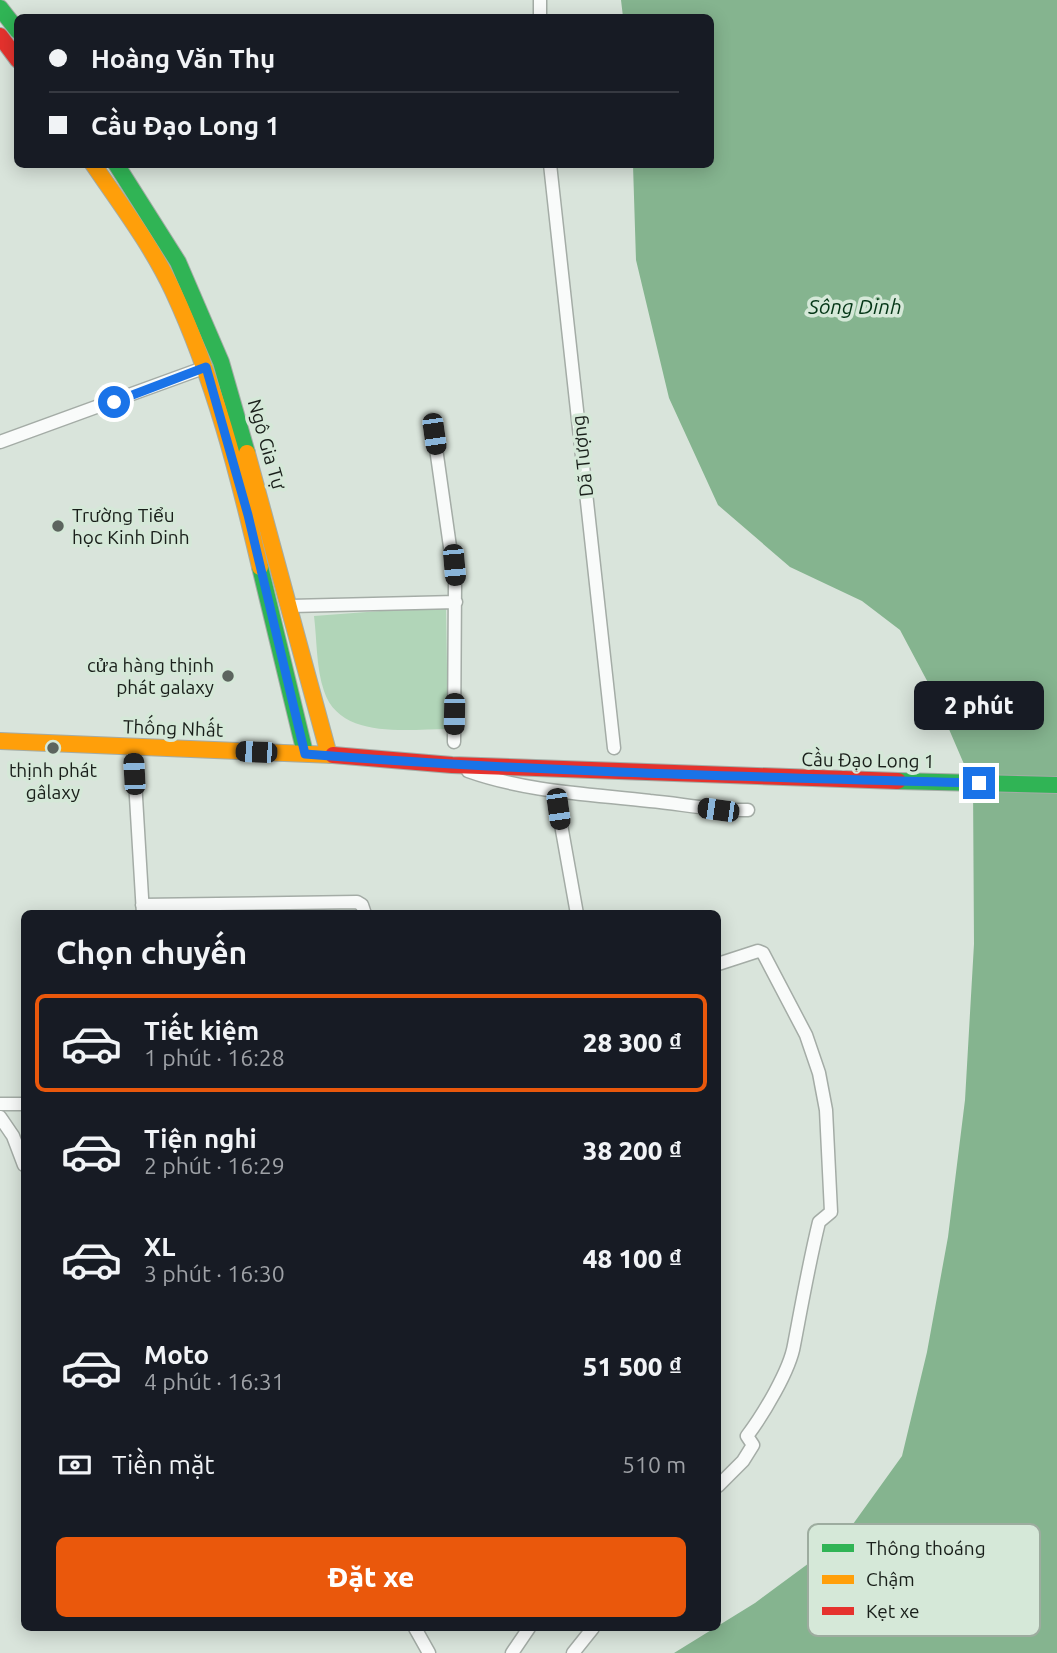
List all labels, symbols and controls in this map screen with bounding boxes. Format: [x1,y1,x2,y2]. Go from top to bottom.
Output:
text: Hoàng Văn Thụ [91,44,275,73]
text: Cầu Đạo Long 1 [91,111,280,140]
water label: Sông Dinh [807,294,902,318]
route start [98,386,130,418]
street label: Ngô Gia Tự [244,397,291,492]
car [421,412,448,456]
street label: Dã Tượng [567,414,597,498]
place label: Trường Tiểu học Kinh Dinh [72,504,190,548]
marker: Trường Tiểu học Kinh Dinh [50,518,66,534]
car [442,543,467,587]
place label: cửa hàng thịnh phát galaxy [87,654,214,698]
marker: cửa hàng thịnh phát galaxy [220,668,236,684]
callout: 2 phút [914,682,1044,730]
car [444,693,465,735]
text: 2 phút [944,693,1014,718]
street label: Thống Nhất [122,714,224,741]
marker: thịnh phát gâlaxy [45,740,61,756]
car [235,741,278,763]
street label: Cầu Đạo Long 1 [801,746,935,772]
car [123,752,146,796]
place label: thịnh phát gâlaxy [9,759,98,803]
route end [963,767,995,799]
car [545,787,572,831]
car [696,797,741,823]
text: Chọn chuyến [56,934,247,970]
icon: car [60,1012,123,1075]
text: Tiết kiệm [144,1016,259,1045]
text: 28 300 ₫ [583,1028,682,1057]
text: 1 phút · 16:28 [144,1045,285,1070]
icon: car [60,1120,123,1183]
text: Tiện nghi [144,1124,257,1153]
text: 38 200 ₫ [583,1136,682,1165]
text: 2 phút · 16:29 [144,1153,285,1178]
icon: car [60,1228,123,1291]
text: XL [144,1232,175,1261]
text: 48 100 ₫ [583,1244,682,1273]
text: 3 phút · 16:30 [144,1261,285,1286]
icon: car [60,1336,123,1399]
text: Moto [144,1340,209,1369]
text: 51 500 ₫ [583,1352,682,1381]
text: 4 phút · 16:31 [144,1369,285,1394]
icon: cash [56,1446,94,1484]
text: Tiền mặt [112,1450,215,1479]
text: 510 m [622,1452,686,1477]
legend [808,1524,1040,1636]
button: Đặt xe [56,1537,686,1617]
text: Thông thoáng [866,1537,986,1559]
text: Chậm [866,1568,915,1590]
text: Kẹt xe [866,1600,920,1622]

